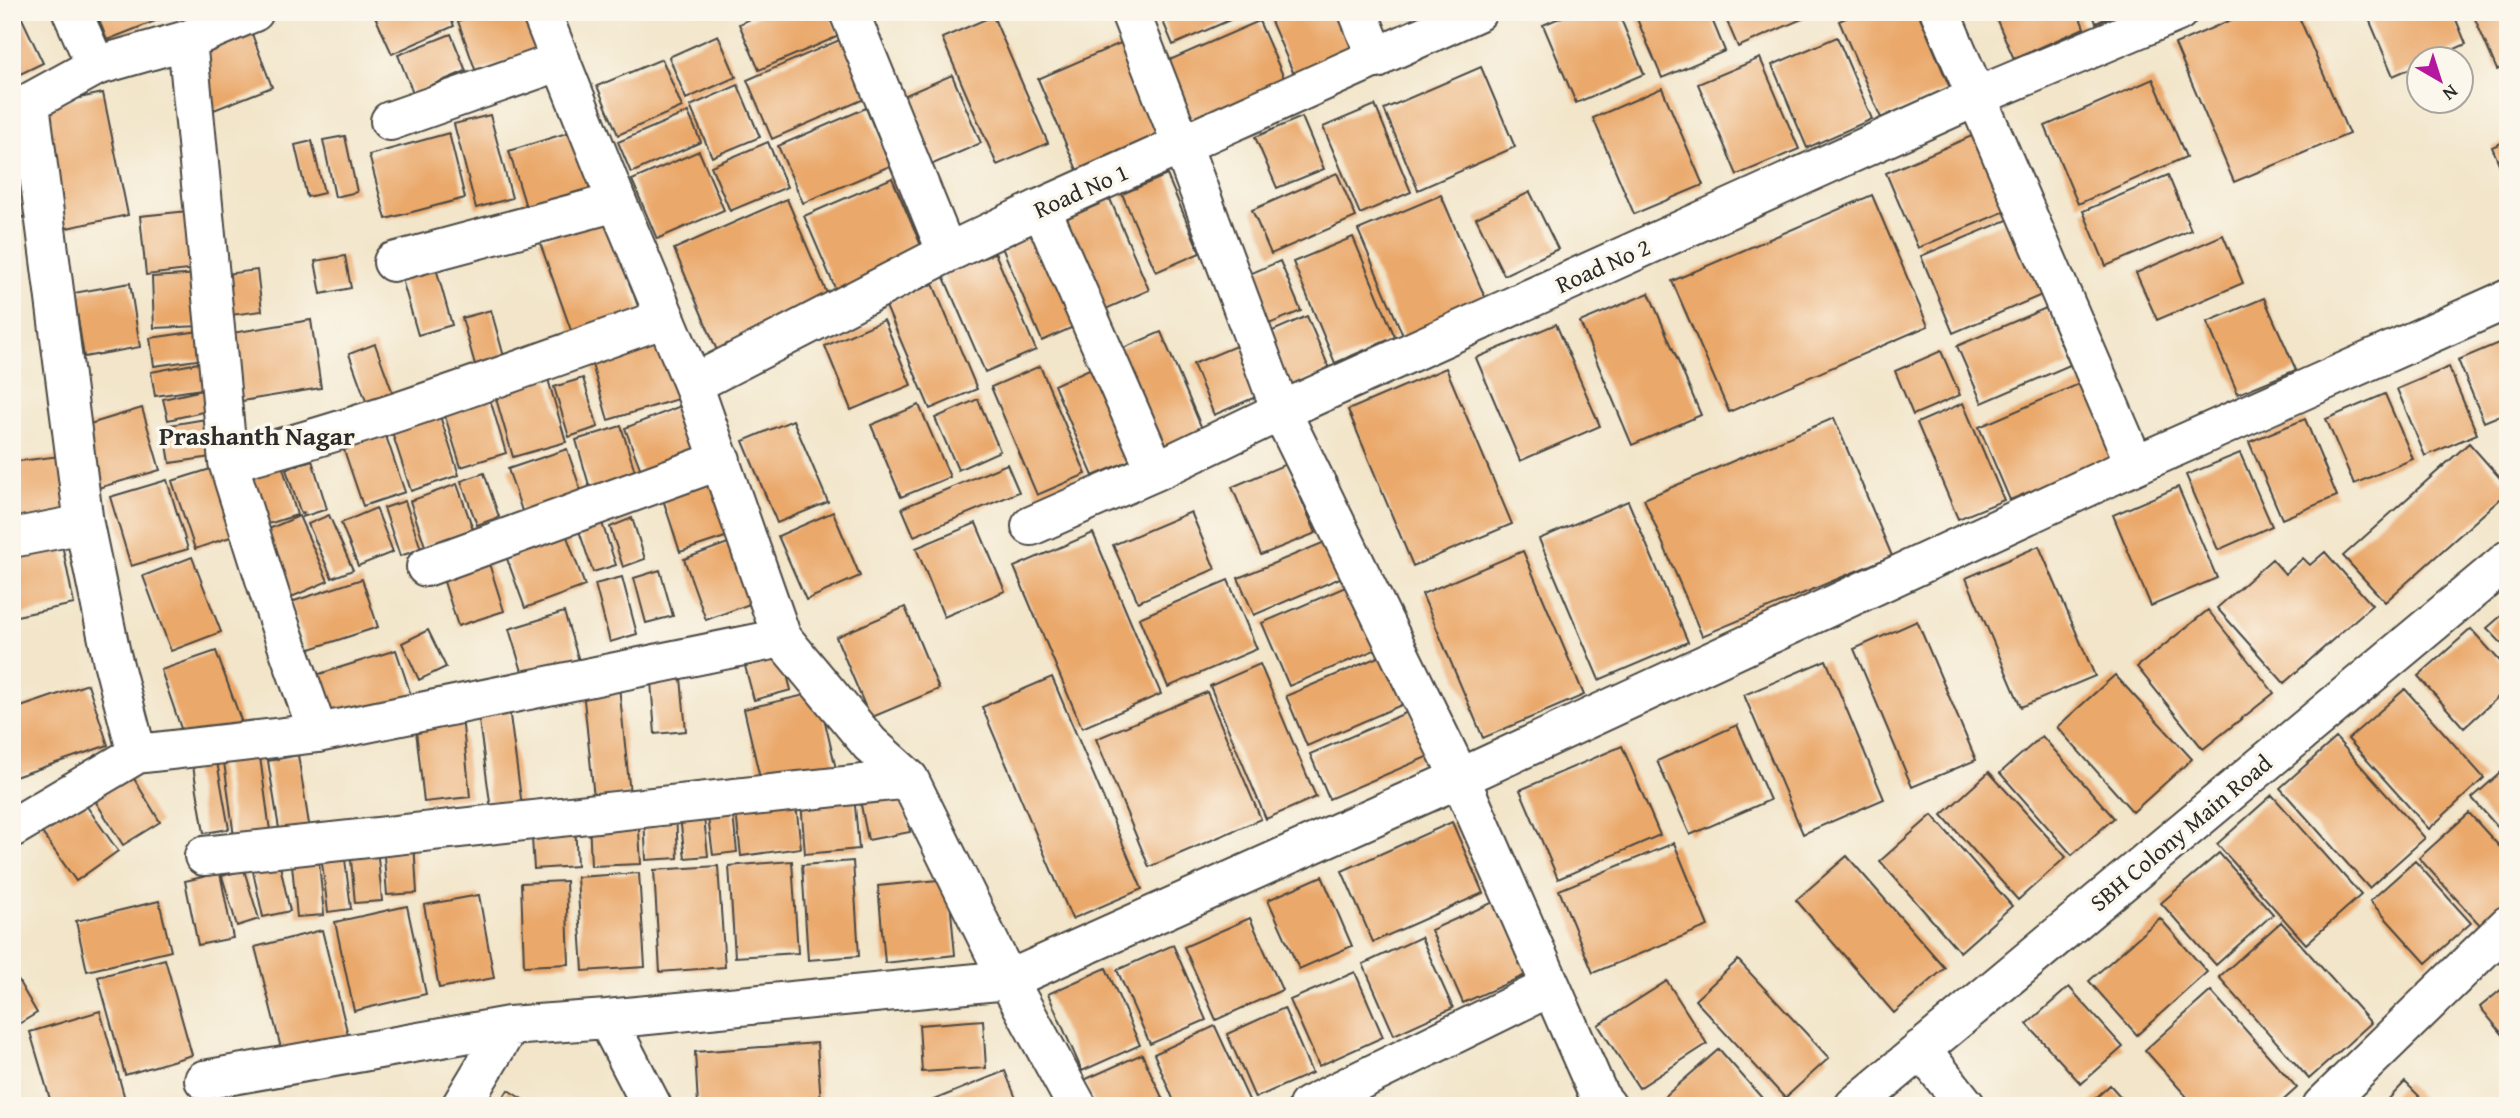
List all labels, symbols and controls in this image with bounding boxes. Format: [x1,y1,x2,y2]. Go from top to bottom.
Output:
north arrow [2404,46,2474,116]
text: N [2437,78,2464,108]
street label: Road No 1 [1028,154,1134,227]
street label: Road No 2 [1550,229,1656,302]
district label: Prashanth Nagar [159,416,355,455]
street label: SBH Colony Main Road [2082,746,2279,919]

